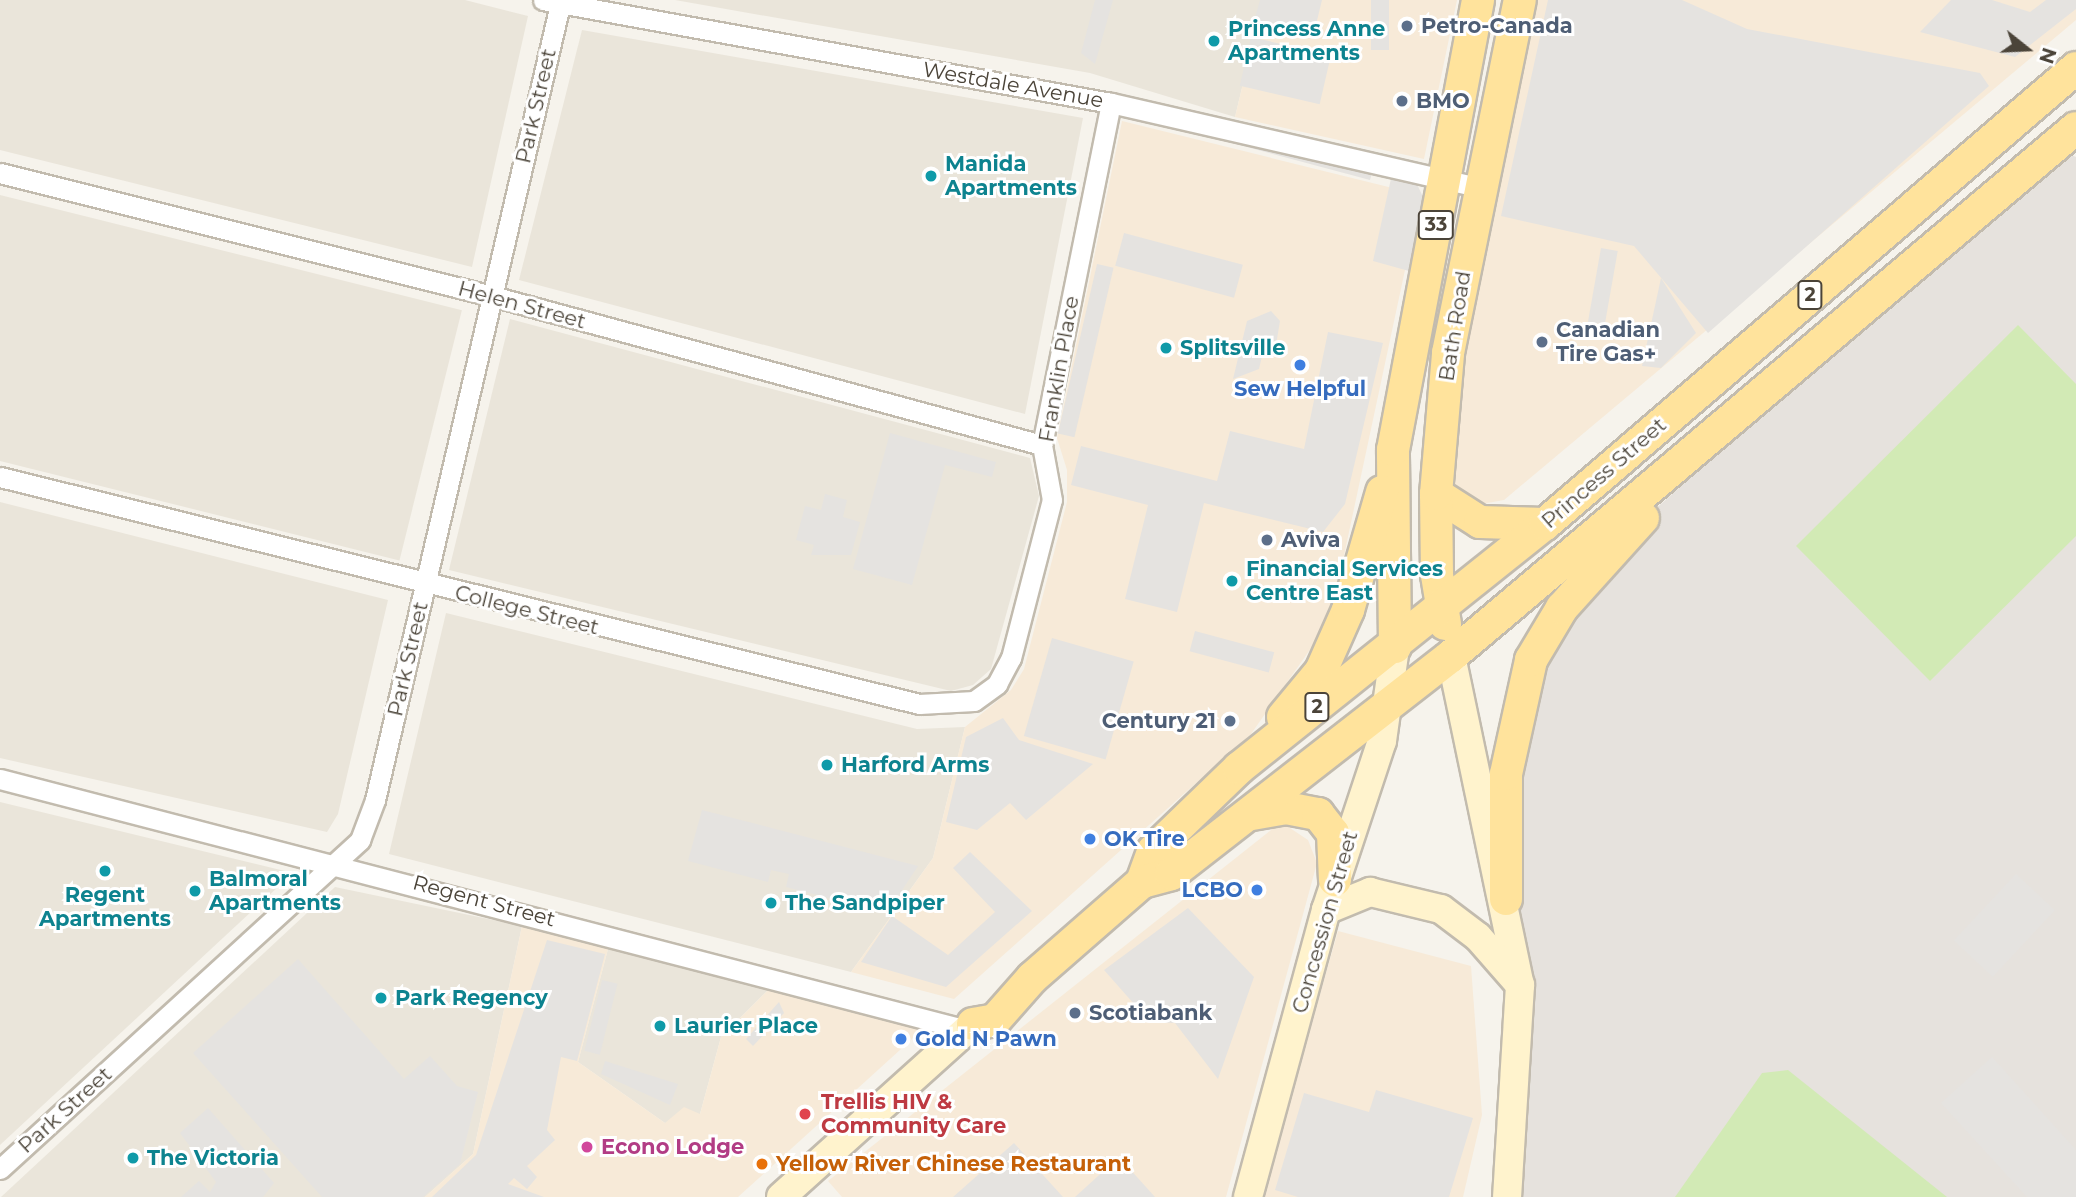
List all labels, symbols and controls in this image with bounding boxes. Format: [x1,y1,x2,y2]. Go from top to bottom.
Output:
place label: Petro-Canada [1421,13,1573,39]
north arrow [1992,14,2062,84]
place label: Princess Anne Apartments [1228,16,1385,66]
marker: Petro-Canada [1399,18,1415,34]
marker: Princess Anne Apartments [1206,33,1222,49]
text: N [2034,45,2061,66]
street label: Park Street [511,46,561,166]
street label: Westdale Avenue [921,57,1105,113]
place label: BMO [1416,88,1470,114]
marker: BMO [1394,93,1410,109]
place label: Manida Apartments [945,151,1077,201]
marker: Manida Apartments [923,168,939,184]
road number: 33 [1417,210,1455,241]
street label: Bath Road [1434,269,1476,383]
street label: Helen Street [455,276,589,334]
road number: 2 [1796,280,1824,310]
street label: Franklin Place [1034,294,1084,444]
place label: Canadian Tire Gas+ [1556,317,1660,367]
marker: Canadian Tire Gas+ [1534,334,1550,350]
place label: Splitsville [1180,335,1285,361]
marker: Splitsville [1158,340,1174,356]
marker: Sew Helpful [1292,357,1308,373]
place label: Sew Helpful [1234,376,1366,402]
street label: Princess Street [1537,412,1671,534]
place label: Aviva [1281,527,1340,553]
marker: Aviva [1259,532,1275,548]
place label: Financial Services Centre East [1246,556,1443,606]
marker: Financial Services Centre East [1224,573,1240,589]
street label: College Street [452,580,602,640]
street label: Park Street [383,599,433,719]
road number: 2 [1303,692,1331,722]
place label: Century 21 [1102,708,1216,734]
marker: Century 21 [1222,713,1238,729]
place label: Harford Arms [841,752,989,778]
marker: Harford Arms [819,757,835,773]
place label: OK Tire [1104,826,1185,852]
street label: Concession Street [1287,828,1363,1016]
marker: OK Tire [1082,831,1098,847]
marker: Regent Apartments [97,863,113,879]
place label: Balmoral Apartments [209,866,341,916]
street label: Regent Street [410,870,558,932]
place label: LCBO [1182,877,1243,903]
place label: Regent Apartments [39,882,171,932]
marker: LCBO [1249,882,1265,898]
marker: Balmoral Apartments [187,883,203,899]
place label: The Sandpiper [785,890,945,916]
marker: The Sandpiper [763,895,779,911]
place label: Park Regency [395,985,548,1011]
marker: Park Regency [373,990,389,1006]
place label: Scotiabank [1089,1000,1212,1026]
marker: Scotiabank [1067,1005,1083,1021]
place label: Laurier Place [674,1013,818,1039]
marker: Laurier Place [652,1018,668,1034]
place label: Gold N Pawn [915,1026,1057,1052]
marker: Gold N Pawn [893,1031,909,1047]
street label: Park Street [13,1062,117,1158]
place label: Trellis HIV & Community Care [821,1089,1006,1139]
marker: Trellis HIV & Community Care [795,1104,815,1124]
place label: Econo Lodge [601,1134,744,1160]
marker: Econo Lodge [579,1139,595,1155]
place label: The Victoria [147,1145,279,1171]
marker: The Victoria [125,1150,141,1166]
place label: Yellow River Chinese Restaurant [776,1151,1131,1177]
marker: Yellow River Chinese Restaurant [754,1156,770,1172]

